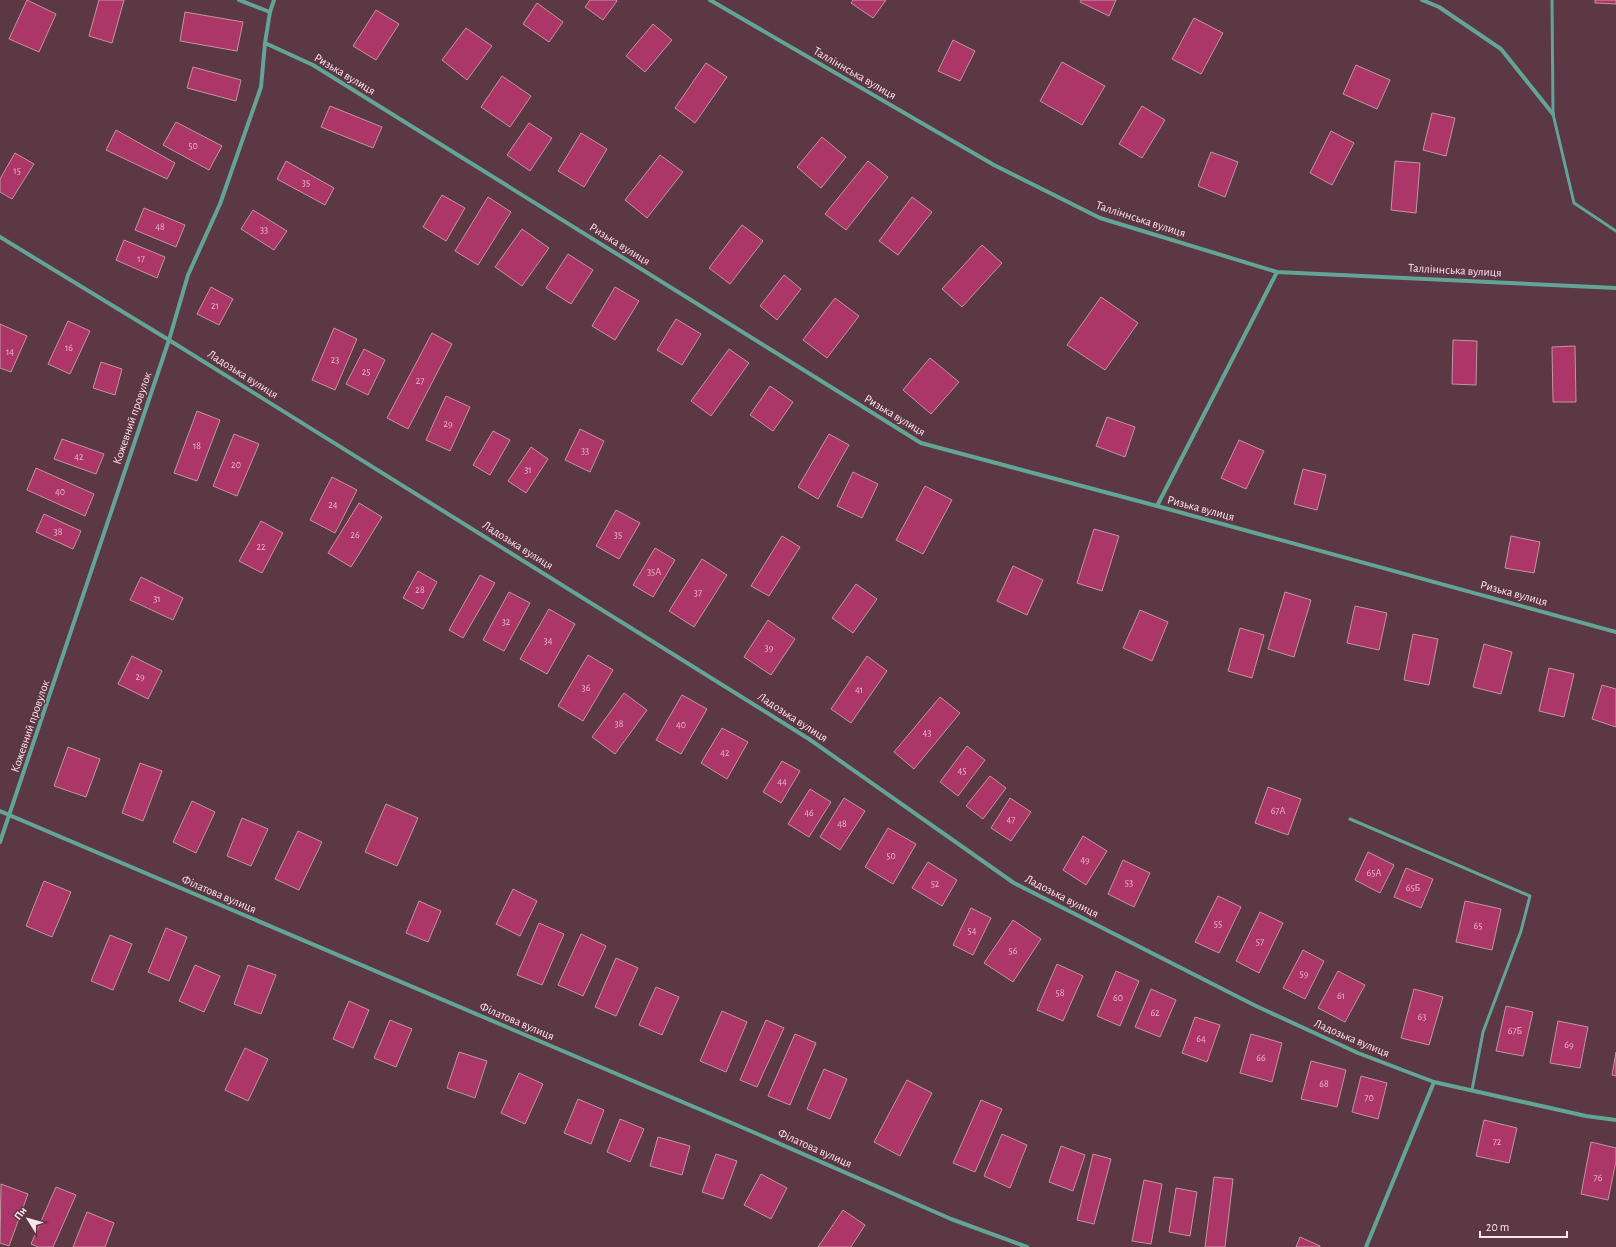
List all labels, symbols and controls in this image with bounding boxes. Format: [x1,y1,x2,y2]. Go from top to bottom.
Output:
street label: Талліннська вулиця [811,44,898,102]
street label: Ризька вулиця [312,51,378,98]
house number: 50 [188,141,198,151]
house number: 15 [13,166,21,176]
house number: 35 [302,178,310,188]
street label: Талліннська вулиця [1094,199,1187,240]
street label: Ризька вулиця [587,221,652,268]
house number: 48 [155,222,165,232]
house number: 33 [260,225,268,235]
house number: 17 [137,254,145,264]
street label: Талліннська вулиця [1408,262,1502,279]
house number: 21 [211,301,219,311]
house number: 16 [65,343,73,353]
house number: 14 [6,347,14,357]
street label: Ладозька вулиця [205,348,280,401]
house number: 23 [331,355,339,365]
house number: 25 [362,367,370,377]
street label: Кожевний провулок [111,370,155,466]
house number: 27 [416,376,424,386]
street label: Ризька вулиця [862,392,928,439]
house number: 29 [443,419,453,429]
house number: 18 [193,441,201,451]
house number: 33 [581,446,589,456]
house number: 42 [74,452,84,462]
house number: 20 [231,460,241,470]
house number: 31 [524,465,532,475]
house number: 40 [55,487,65,497]
street label: Ризька вулиця [1166,493,1236,524]
house number: 24 [328,500,338,510]
street label: Ладозька вулиця [480,519,555,572]
house number: 38 [54,527,63,537]
house number: 26 [350,530,360,540]
house number: 35 [614,530,622,540]
house number: 22 [256,542,266,552]
house number: 35А [647,567,661,577]
street label: Ризька вулиця [1479,578,1549,609]
house number: 28 [415,585,425,595]
house number: 37 [694,588,702,598]
house number: 31 [153,594,161,604]
house number: 32 [502,617,511,627]
house number: 34 [544,636,553,646]
house number: 39 [765,643,774,653]
house number: 29 [135,672,145,682]
street label: Кожевний провулок [9,678,53,774]
house number: 36 [582,683,591,693]
house number: 41 [855,685,863,695]
street label: Ладозька вулиця [755,690,830,745]
house number: 38 [615,719,624,729]
house number: 40 [676,720,686,730]
house number: 43 [923,728,931,738]
house number: 42 [720,748,730,758]
house number: 45 [958,766,967,776]
house number: 44 [777,777,787,787]
house number: 67А [1271,806,1285,816]
house number: 46 [804,808,814,818]
house number: 47 [1007,815,1015,825]
house number: 48 [837,819,847,829]
house number: 50 [886,851,896,861]
house number: 49 [1080,855,1090,865]
house number: 65А [1367,868,1381,878]
street label: Ладозька вулиця [1023,872,1101,921]
street label: Філатова вулиця [180,873,258,916]
house number: 53 [1125,878,1133,888]
house number: 52 [931,879,940,889]
house number: 65Б [1406,883,1421,893]
house number: 55 [1214,919,1222,929]
house number: 65 [1474,921,1482,931]
house number: 54 [968,926,977,936]
house number: 57 [1256,937,1264,947]
house number: 56 [1009,946,1018,956]
house number: 59 [1300,969,1309,979]
house number: 58 [1056,988,1065,998]
house number: 61 [1337,991,1345,1001]
house number: 60 [1113,993,1123,1003]
street label: Філатова вулиця [478,1000,556,1043]
house number: 62 [1150,1008,1160,1018]
house number: 63 [1418,1012,1426,1022]
street label: Ладозька вулиця [1312,1017,1391,1060]
house number: 67Б [1508,1026,1523,1036]
house number: 64 [1196,1034,1206,1044]
house number: 69 [1564,1040,1574,1050]
house number: 66 [1256,1053,1266,1063]
house number: 68 [1319,1079,1329,1089]
house number: 70 [1364,1093,1374,1103]
street label: Філатова вулиця [776,1126,854,1171]
house number: 72 [1493,1137,1502,1147]
house number: 76 [1594,1173,1603,1183]
north arrow [8,1199,48,1239]
text: Пн [12,1205,29,1222]
scale bar [1480,1213,1567,1239]
text: 20 m [1486,1221,1509,1233]

